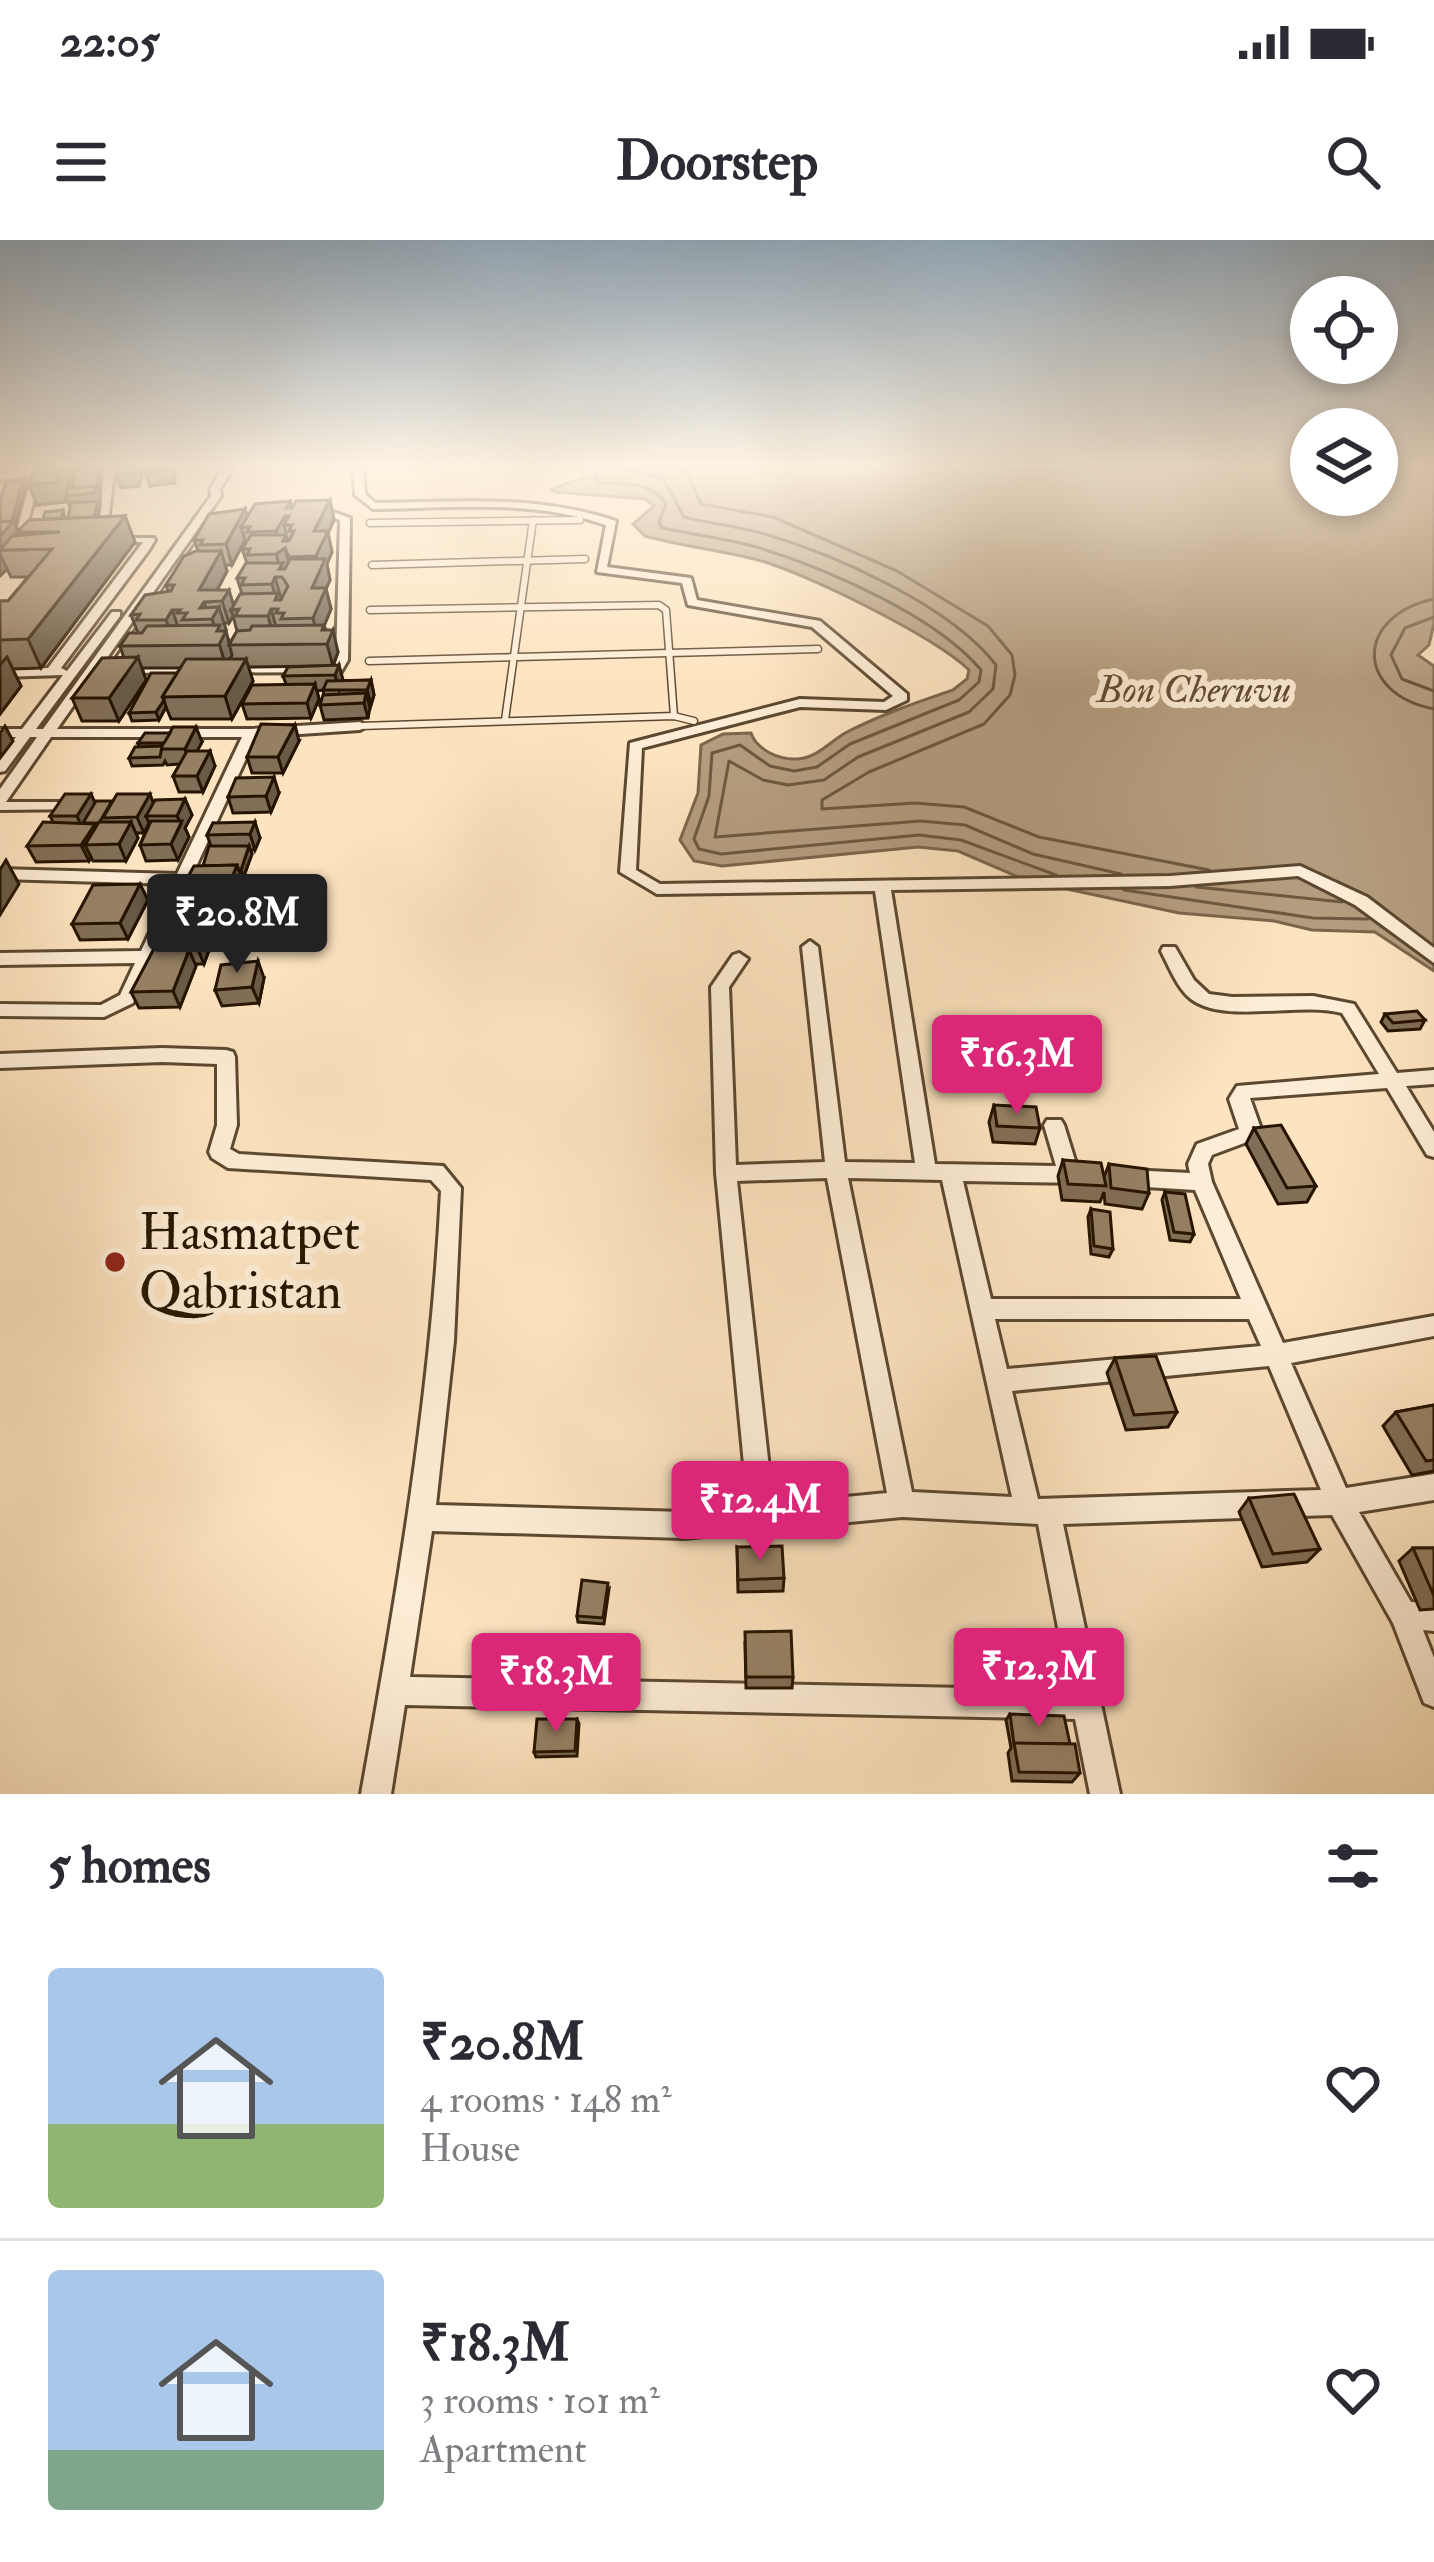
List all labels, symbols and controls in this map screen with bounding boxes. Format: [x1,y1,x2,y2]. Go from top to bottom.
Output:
text: 22:05 [60,14,160,70]
text: Doorstep [616,128,818,196]
icon: menu [48,129,114,195]
icon: search [1320,129,1386,195]
map controls [1290,276,1398,516]
button: locate [1290,276,1398,384]
button: layers [1290,408,1398,516]
water label: Bon Cheruvu [1095,665,1291,714]
pin: ₹20.8M [139,874,335,976]
text: ₹20.8M [174,888,300,937]
pin: ₹16.3M [919,1015,1115,1117]
text: ₹16.3M [959,1029,1075,1078]
place label: Hasmatpet Qabristan [139,1201,360,1324]
marker: Hasmatpet Qabristan [102,1249,128,1275]
pin: ₹12.4M [662,1461,858,1563]
text: ₹12.4M [699,1475,821,1524]
pin: ₹12.3M [941,1628,1137,1730]
pin: ₹18.3M [458,1633,654,1735]
text: ₹12.3M [981,1642,1097,1691]
text: ₹18.3M [499,1647,613,1696]
icon: filters [1320,1833,1386,1899]
text: 5 homes [48,1834,211,1898]
text: ₹20.8M [420,2011,584,2075]
icon: home [144,2016,288,2160]
icon: heart [1320,2055,1386,2121]
text: 4 rooms · 148 m² [420,2075,672,2124]
text: House [420,2124,520,2173]
text: ₹18.3M [420,2312,570,2376]
icon: home [144,2318,288,2462]
icon: heart [1320,2357,1386,2423]
text: 3 rooms · 101 m² [420,2376,660,2425]
text: Apartment [420,2425,587,2474]

